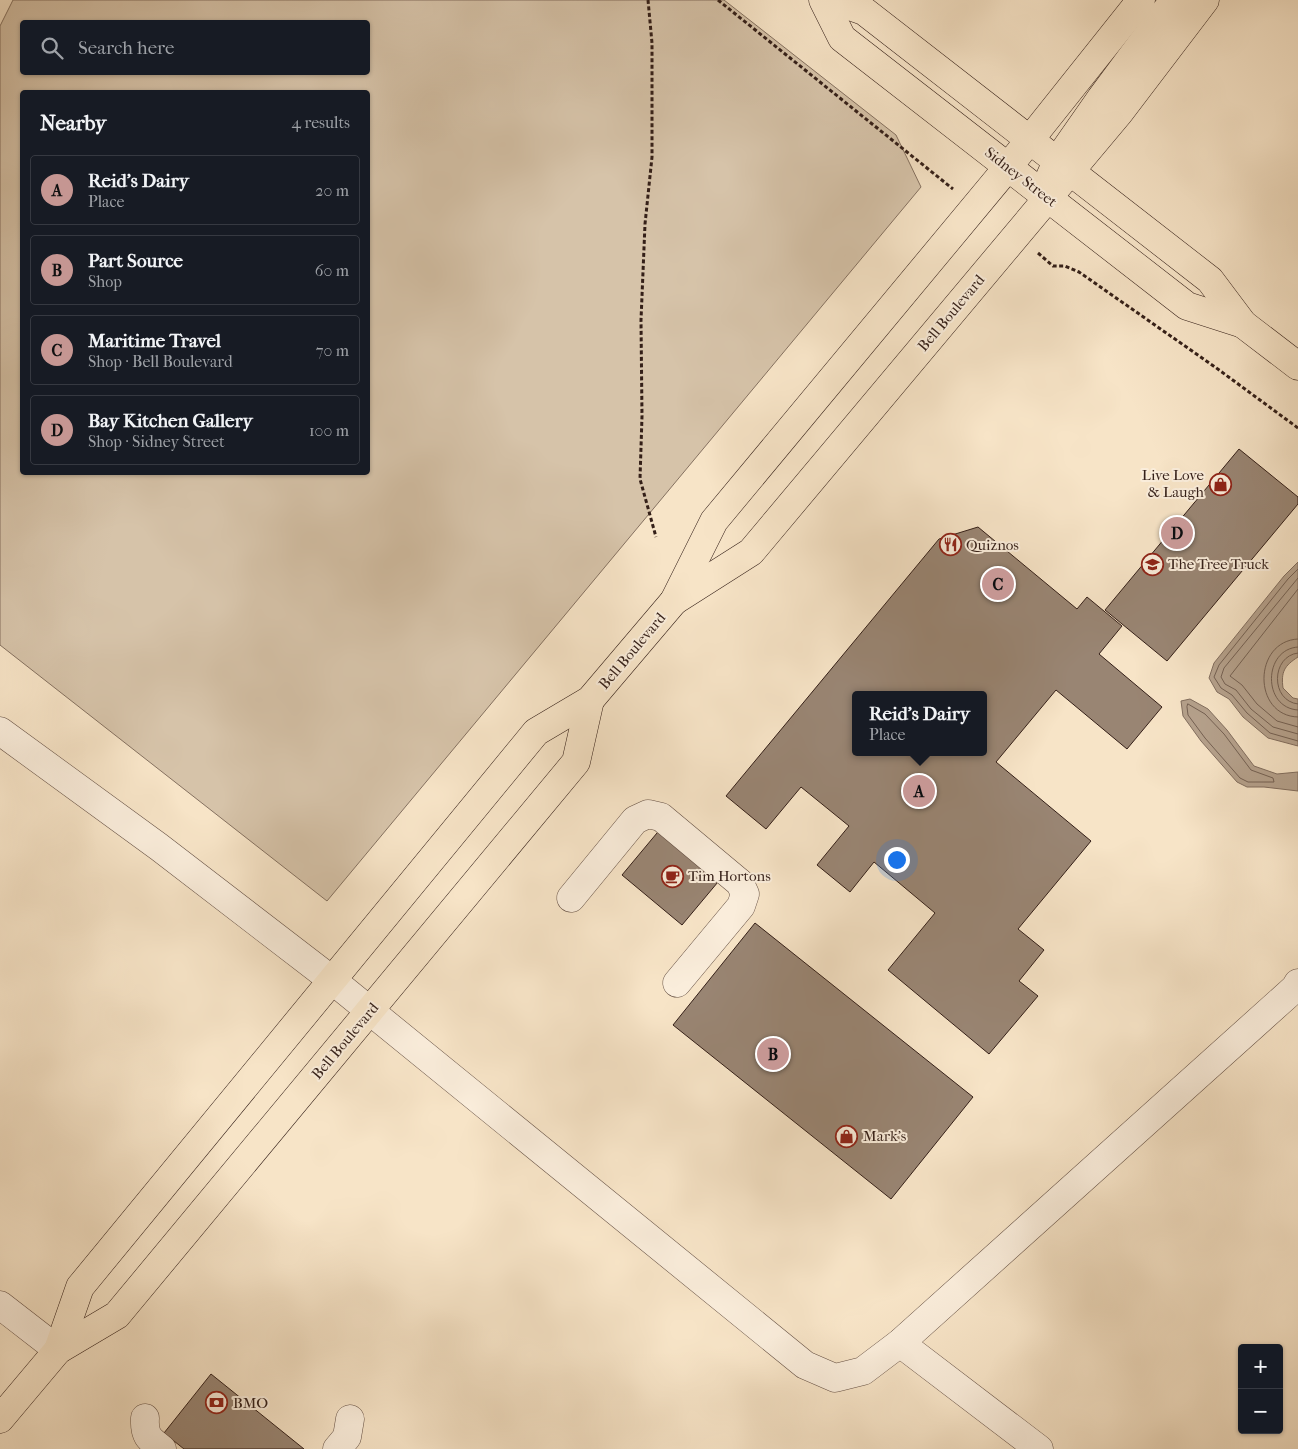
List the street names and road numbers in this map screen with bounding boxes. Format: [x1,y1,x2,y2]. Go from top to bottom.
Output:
street label: Sidney Street [981,143,1061,211]
street label: Bell Boulevard [914,270,989,355]
street label: Bell Boulevard [595,608,670,693]
street label: Bell Boulevard [308,998,383,1083]

